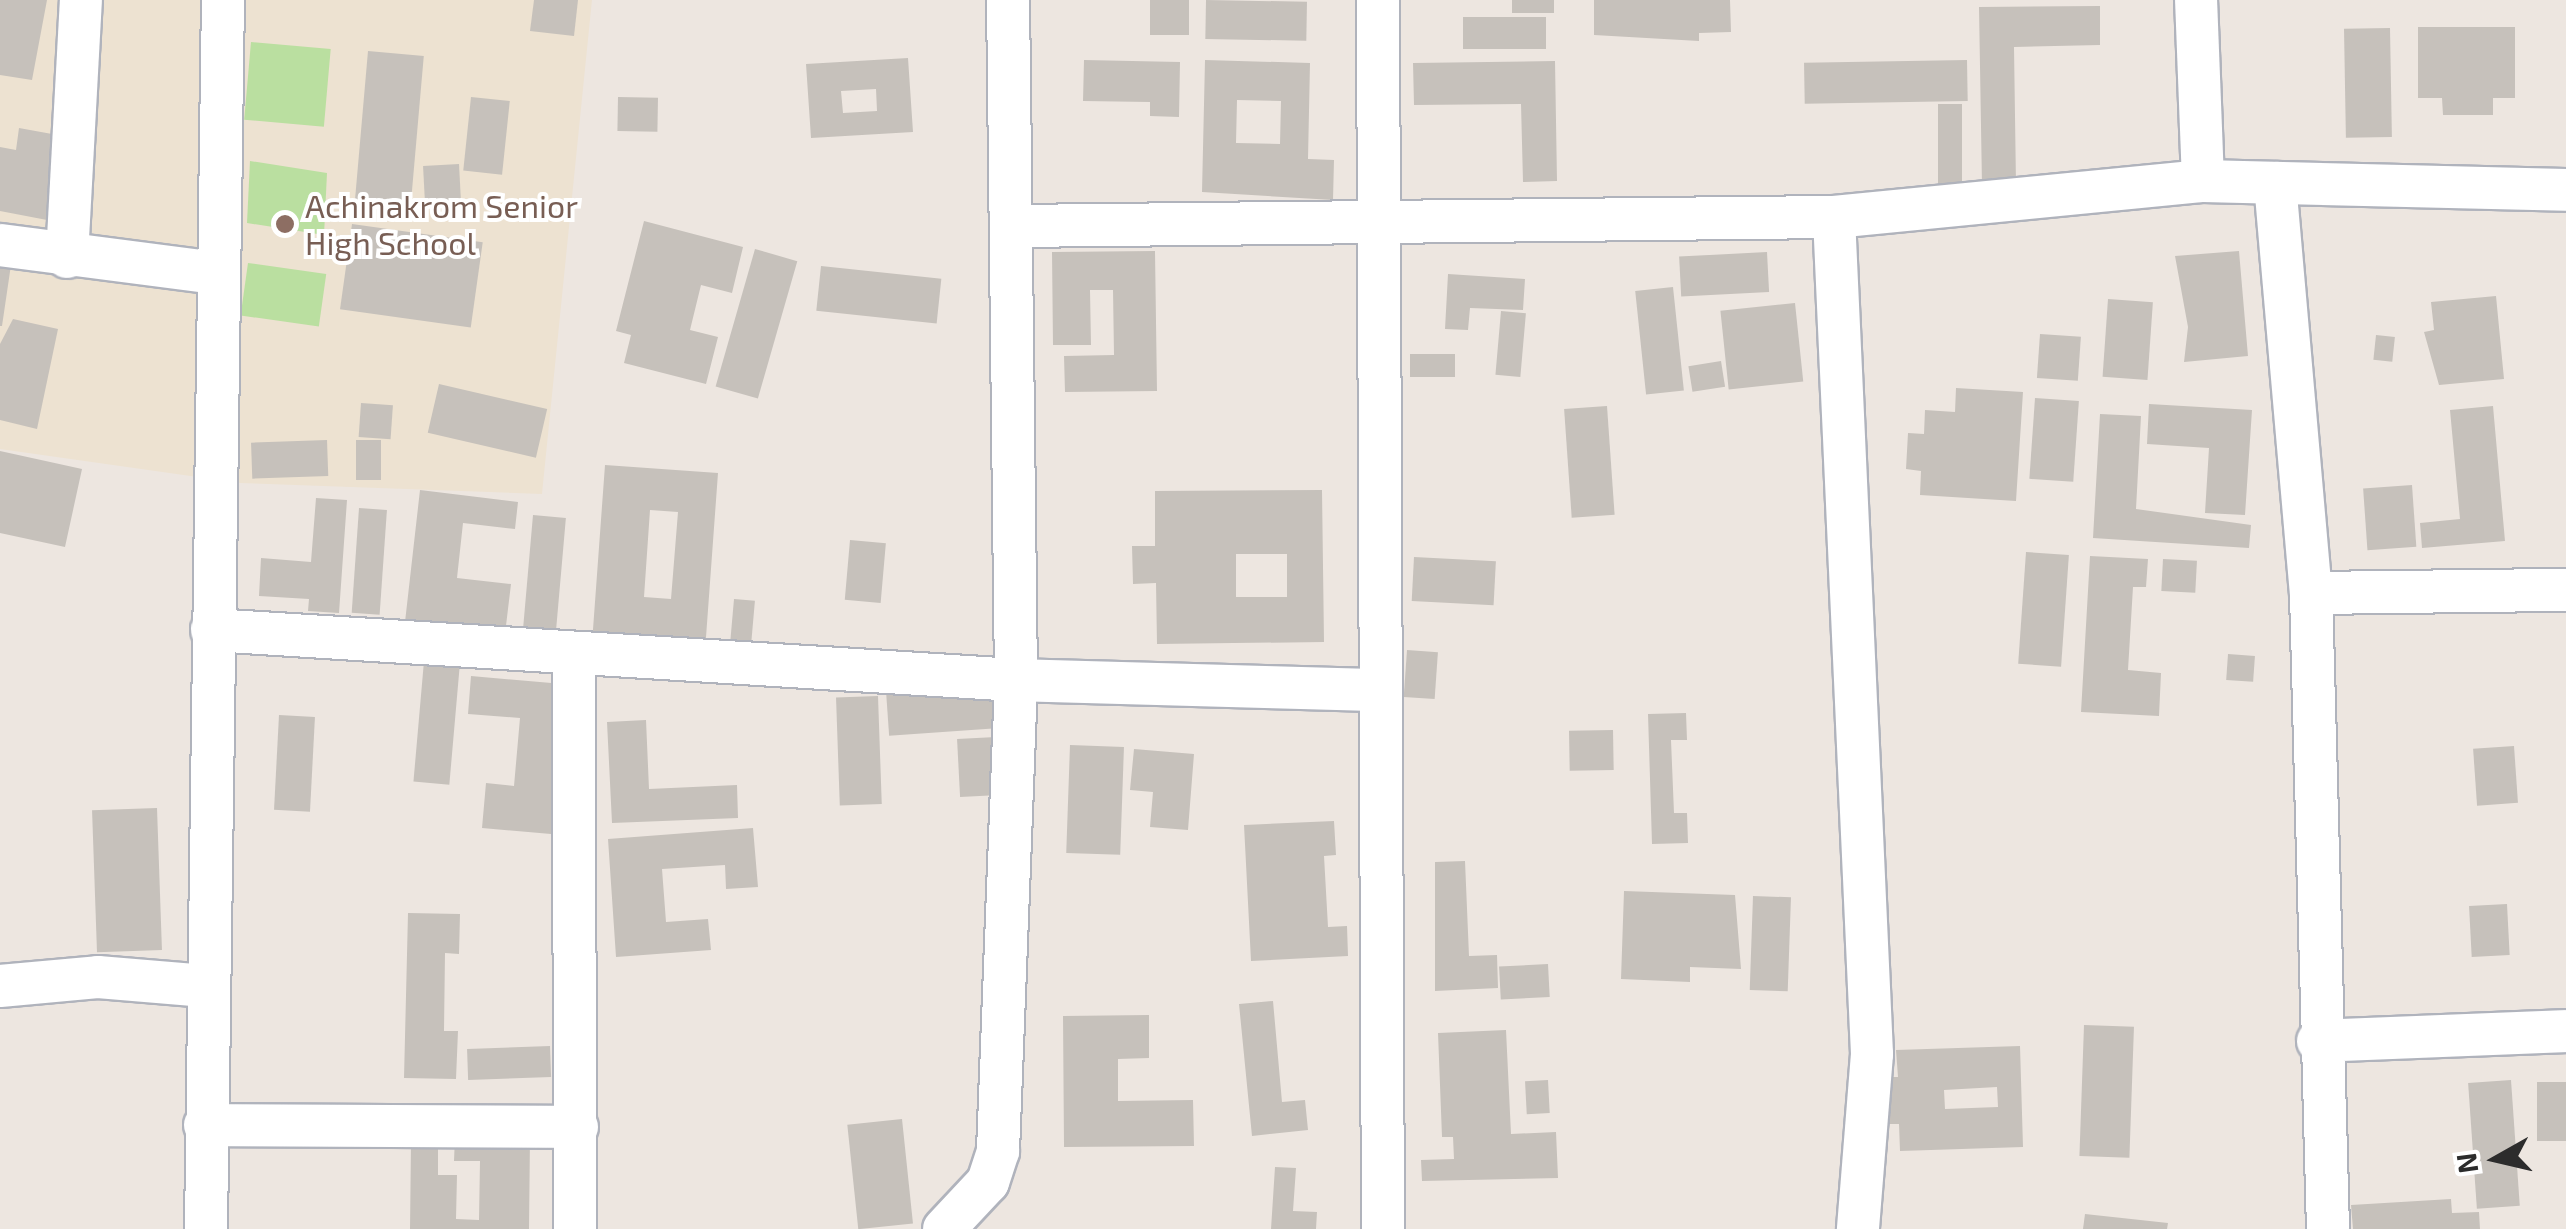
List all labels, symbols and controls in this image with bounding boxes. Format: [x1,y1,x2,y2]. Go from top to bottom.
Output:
place label: Achinakrom Senior High School [305,187,578,262]
marker: Achinakrom Senior High School [274,213,296,235]
north arrow [2446,1109,2546,1209]
text: N [2448,1151,2485,1176]

